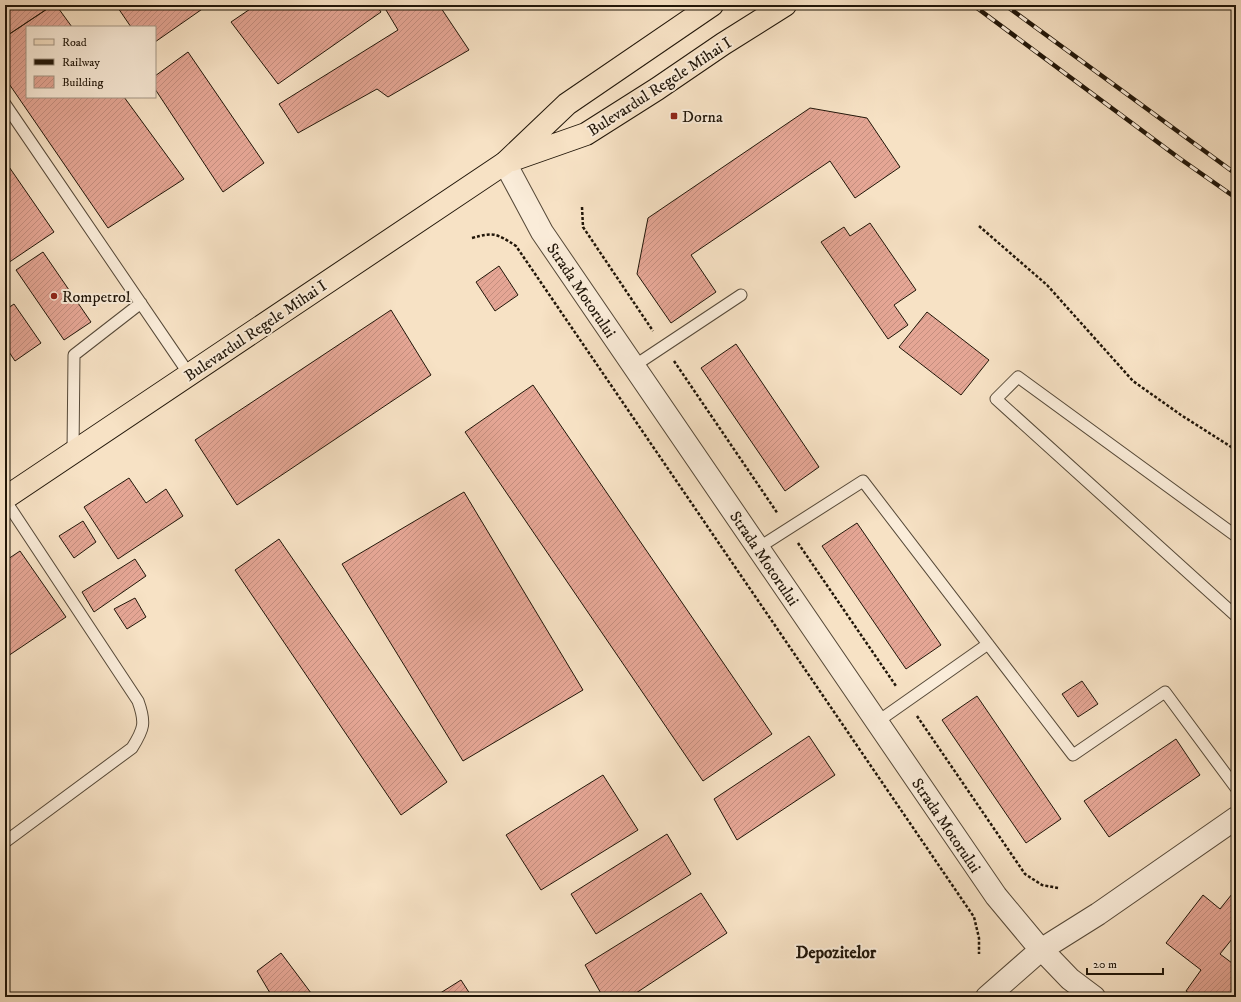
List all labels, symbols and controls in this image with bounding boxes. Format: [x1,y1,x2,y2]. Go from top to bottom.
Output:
legend [26,26,156,98]
street label: Bulevardul Regele Mihai I [584,33,736,141]
text: Road [62,35,87,50]
text: Railway [62,55,100,70]
text: Building [62,75,103,90]
place label: Dorna [682,107,723,127]
marker: Dorna [669,111,679,121]
street label: Strada Motorului [542,239,620,342]
street label: Bulevardul Regele Mihai I [181,276,331,386]
place label: Rompetrol [62,287,131,307]
marker: Rompetrol [49,291,59,301]
street label: Strada Motorului [725,507,803,610]
street label: Strada Motorului [907,774,985,877]
district label: Depozitelor [796,942,877,964]
scale bar [1087,950,1163,976]
text: 20 m [1093,957,1117,972]

